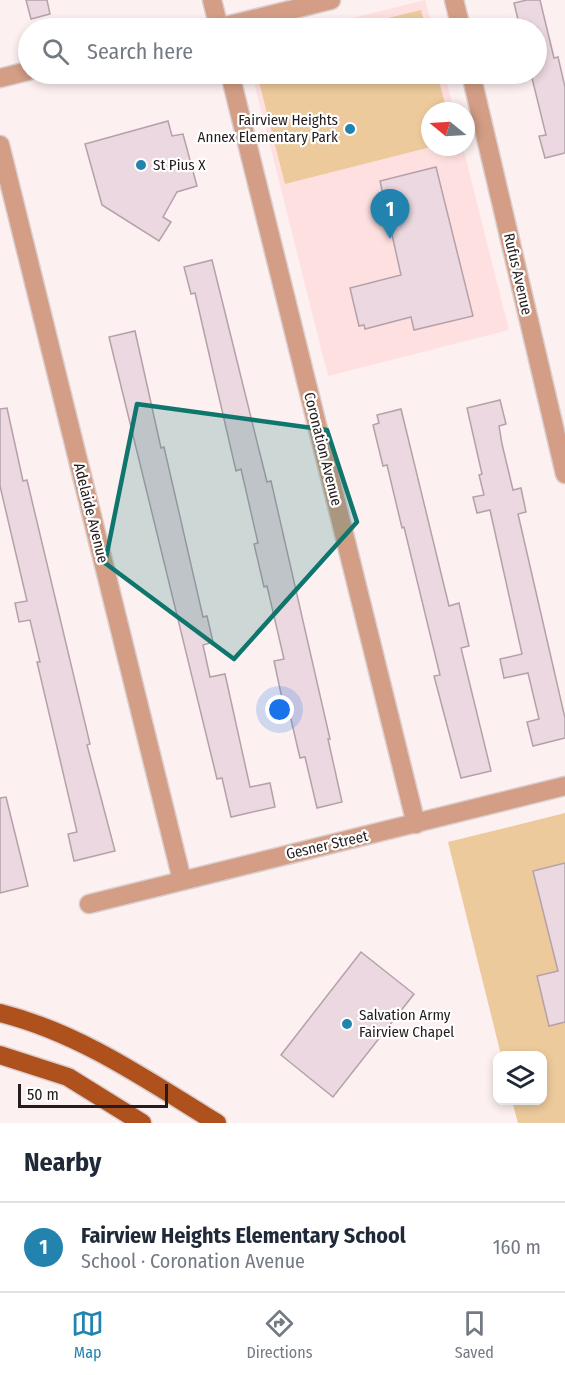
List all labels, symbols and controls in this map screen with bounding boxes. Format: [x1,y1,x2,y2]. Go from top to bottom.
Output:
search box [18,18,547,84]
icon: search [39,35,72,68]
text: Search here [87,38,193,65]
north arrow [421,102,475,156]
place label: Fairview Heights Annex Elementary Park [198,111,338,146]
marker: Fairview Heights Annex Elementary Park [343,122,357,136]
place label: St Pius X [153,156,206,174]
marker: St Pius X [134,158,148,172]
pin: 1 [370,190,410,239]
street label: Rufus Avenue [500,231,536,317]
street label: Coronation Avenue [300,390,346,508]
street label: Adelaide Avenue [70,461,112,565]
your location [265,695,294,724]
street label: Gesner Street [284,827,370,863]
place label: Salvation Army Fairview Chapel [359,1006,454,1041]
marker: Salvation Army Fairview Chapel [340,1017,354,1031]
map controls [493,1051,547,1105]
button: layers [493,1051,547,1105]
scale bar [18,1081,168,1108]
text: 50 m [27,1085,59,1104]
text: Nearby [24,1147,101,1178]
text: Fairview Heights Elementary School [81,1222,406,1249]
text: 1 [39,1235,48,1259]
text: 160 m [493,1235,541,1259]
text: School · Coronation Avenue [81,1249,305,1273]
tab: Map [71,1307,104,1362]
tab: Directions [246,1307,313,1362]
tab: Saved [455,1307,494,1362]

